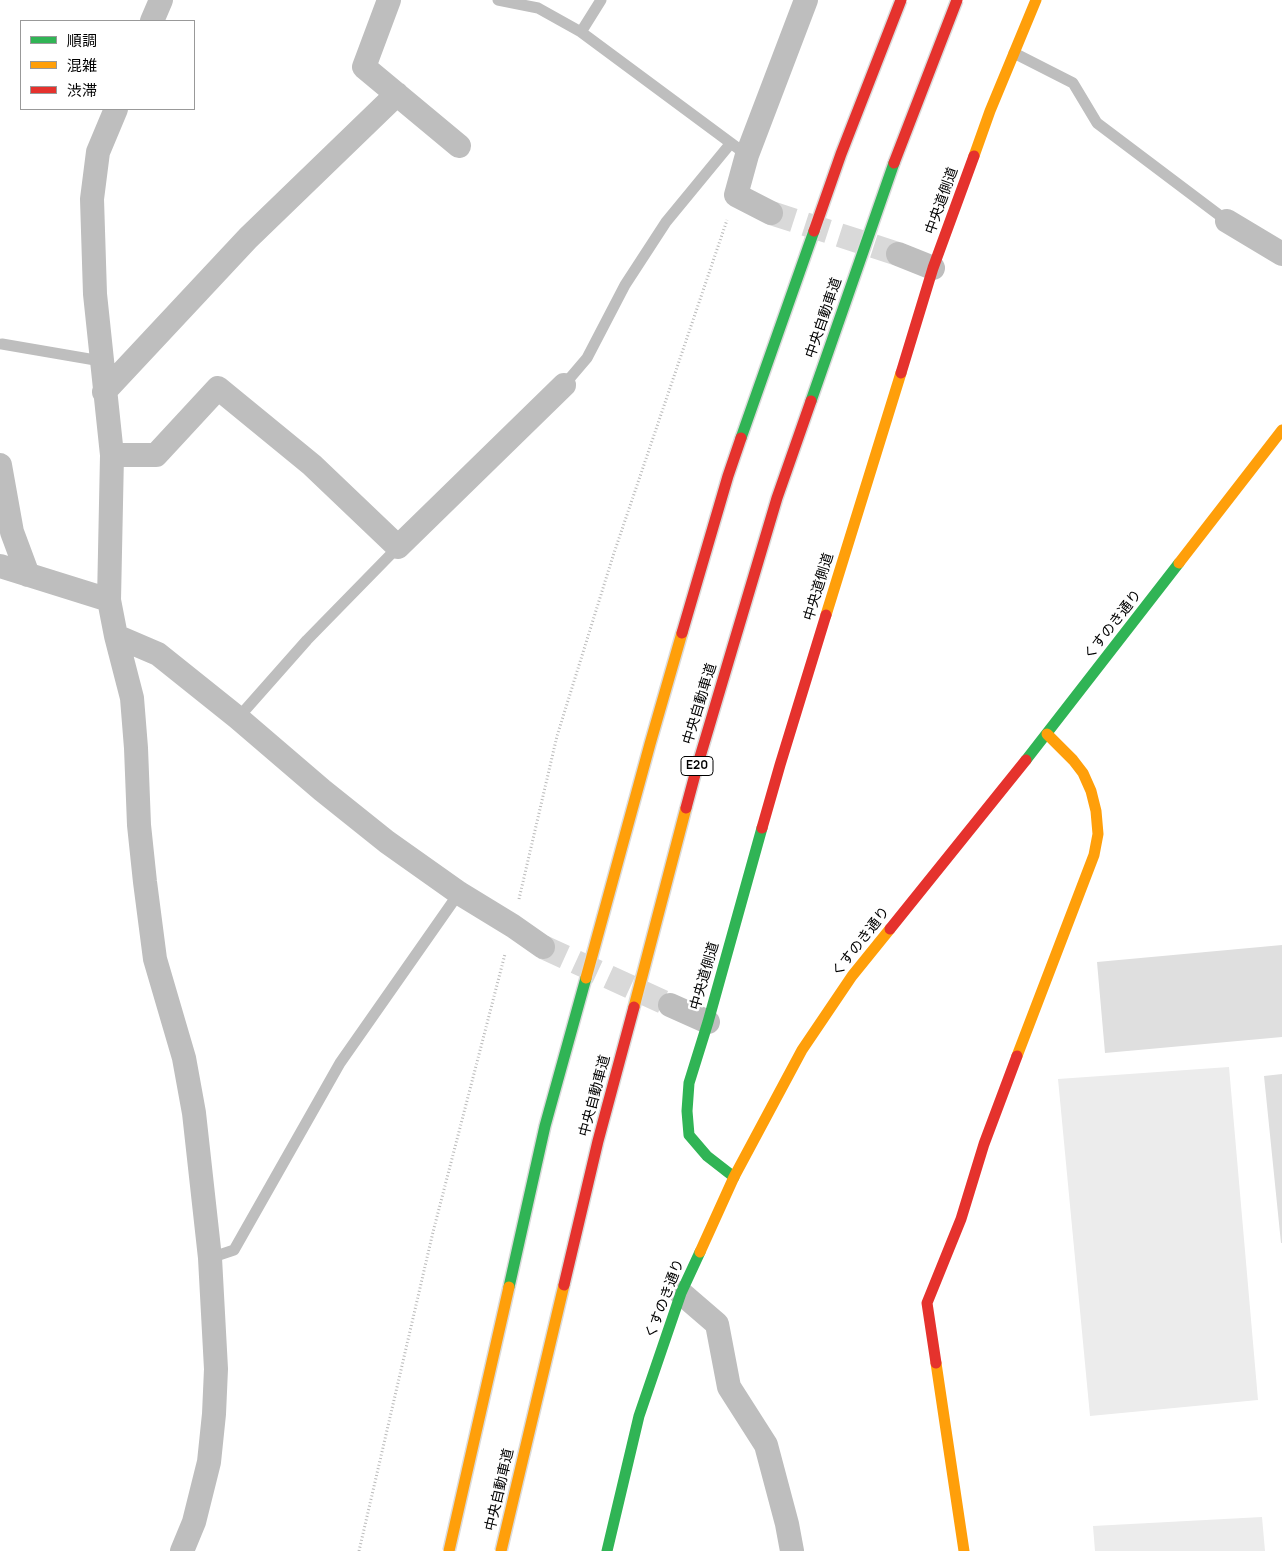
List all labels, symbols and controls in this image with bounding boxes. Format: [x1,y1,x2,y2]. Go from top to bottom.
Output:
legend [20,20,195,110]
text: 順調 [67,30,97,51]
text: 混雑 [67,55,97,76]
text: 渋滞 [67,80,97,101]
street label: 中央道側道 [922,165,962,237]
street label: 中央自動車道 [802,276,846,360]
street label: 中央道側道 [801,551,837,623]
street label: くすのき通り [1081,587,1145,663]
street label: 中央自動車道 [680,661,720,747]
road number: E20 [681,756,713,776]
street label: くすのき通り [829,904,893,980]
street label: 中央道側道 [687,940,723,1012]
street label: 中央自動車道 [576,1053,614,1139]
street label: くすのき通り [642,1257,688,1341]
street label: 中央自動車道 [482,1447,518,1533]

